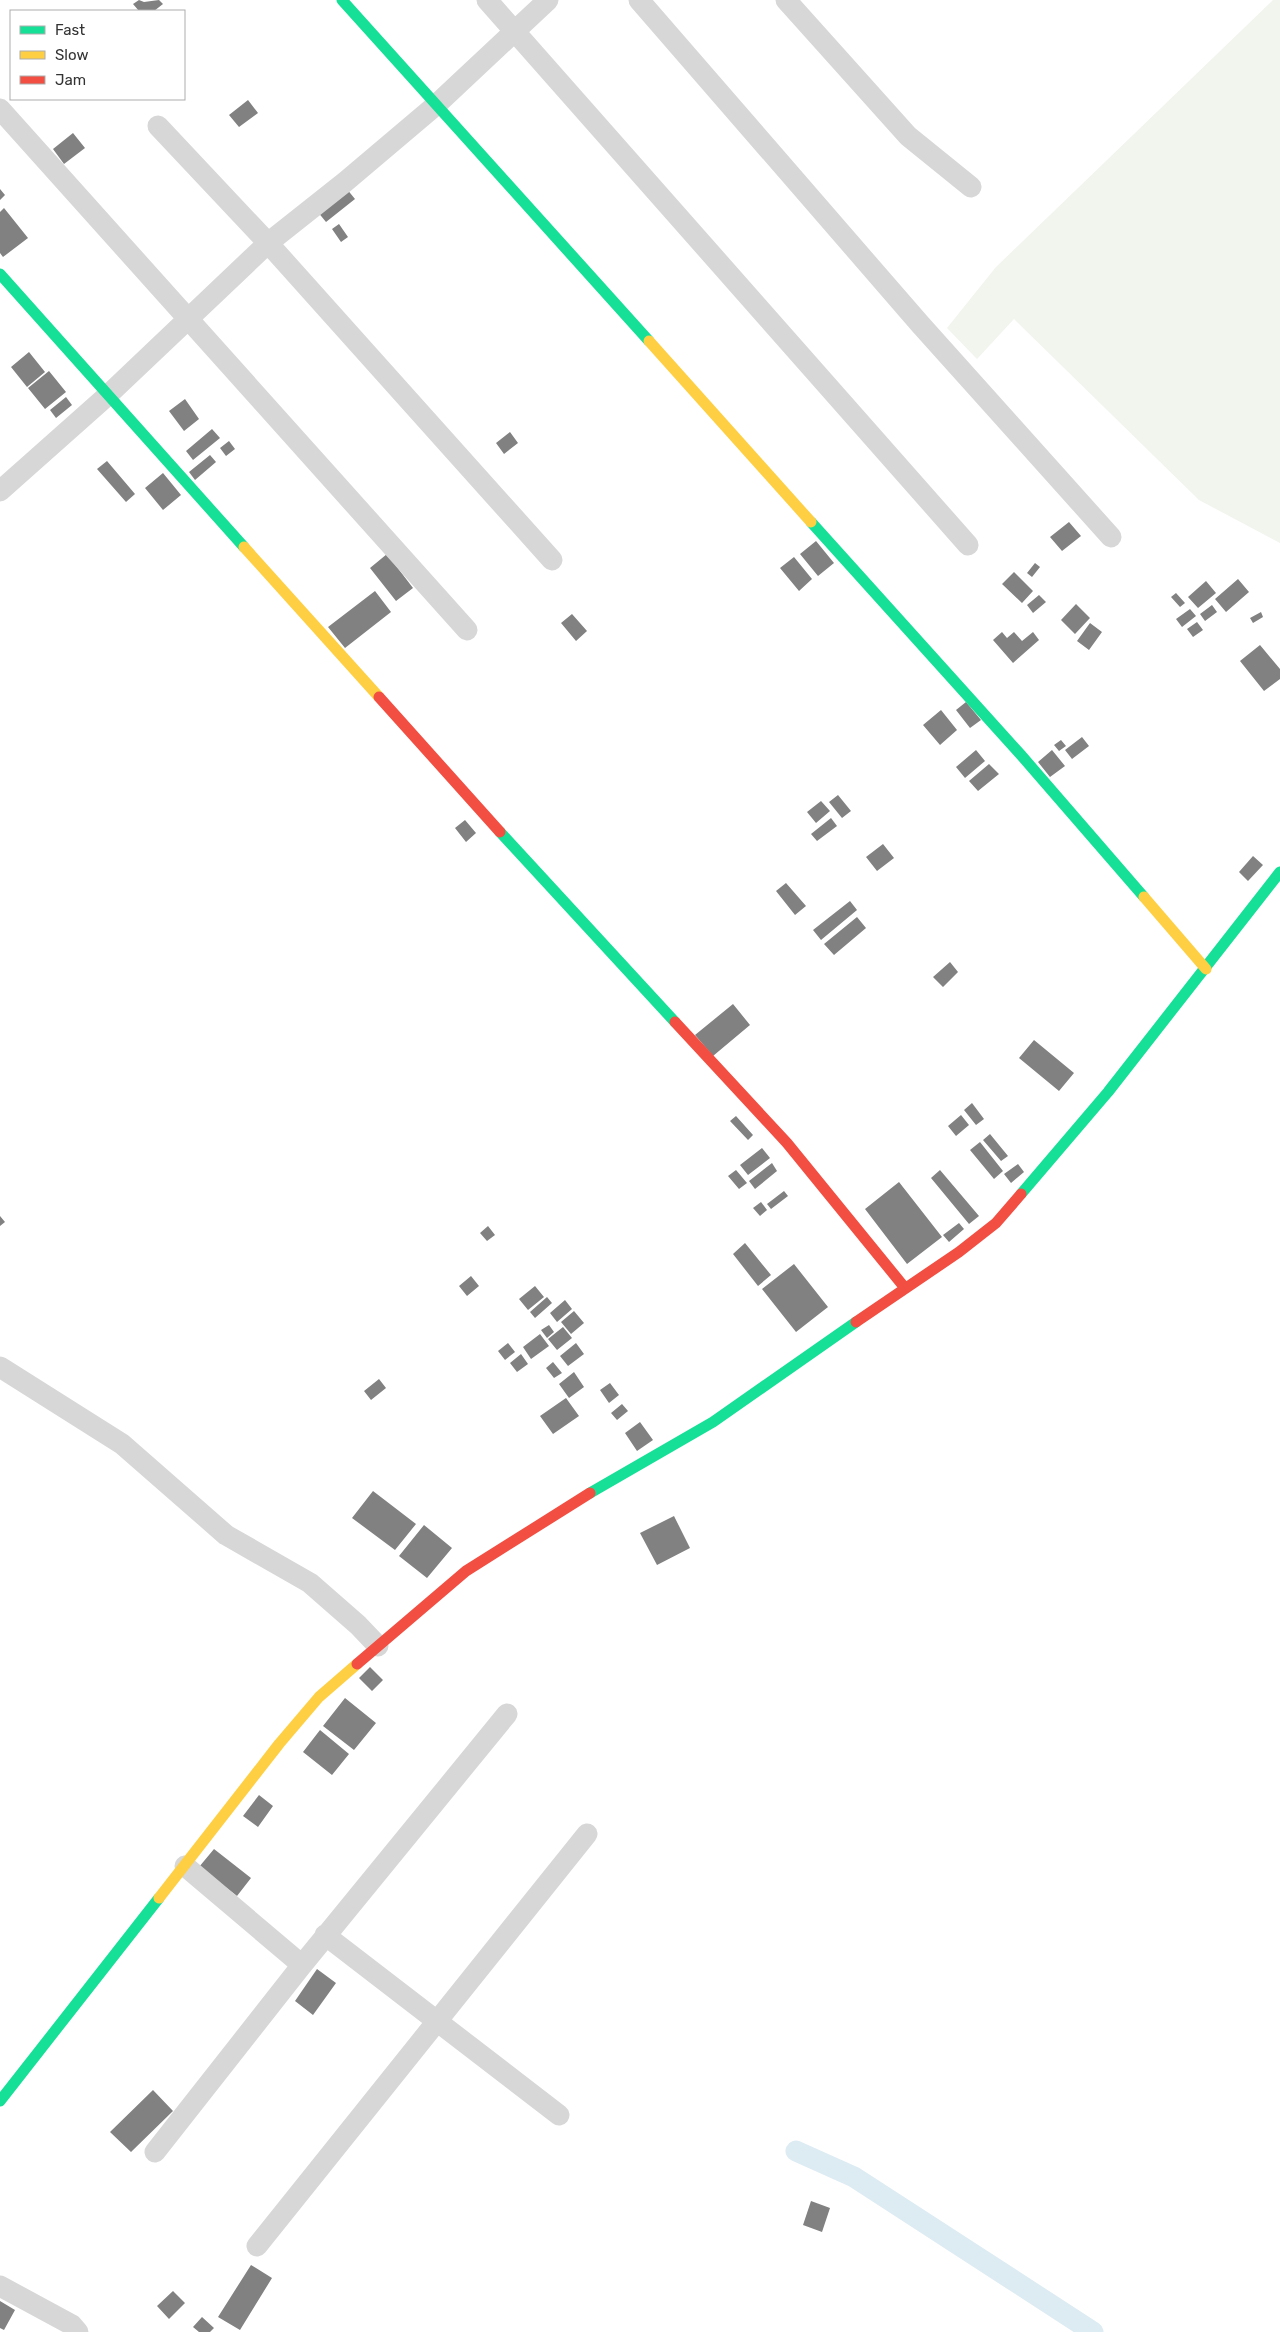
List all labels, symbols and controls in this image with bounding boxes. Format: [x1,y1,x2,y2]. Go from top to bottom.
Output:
legend [10,10,185,100]
text: Fast [55,21,85,39]
text: Slow [55,46,88,64]
text: Jam [55,71,86,89]

